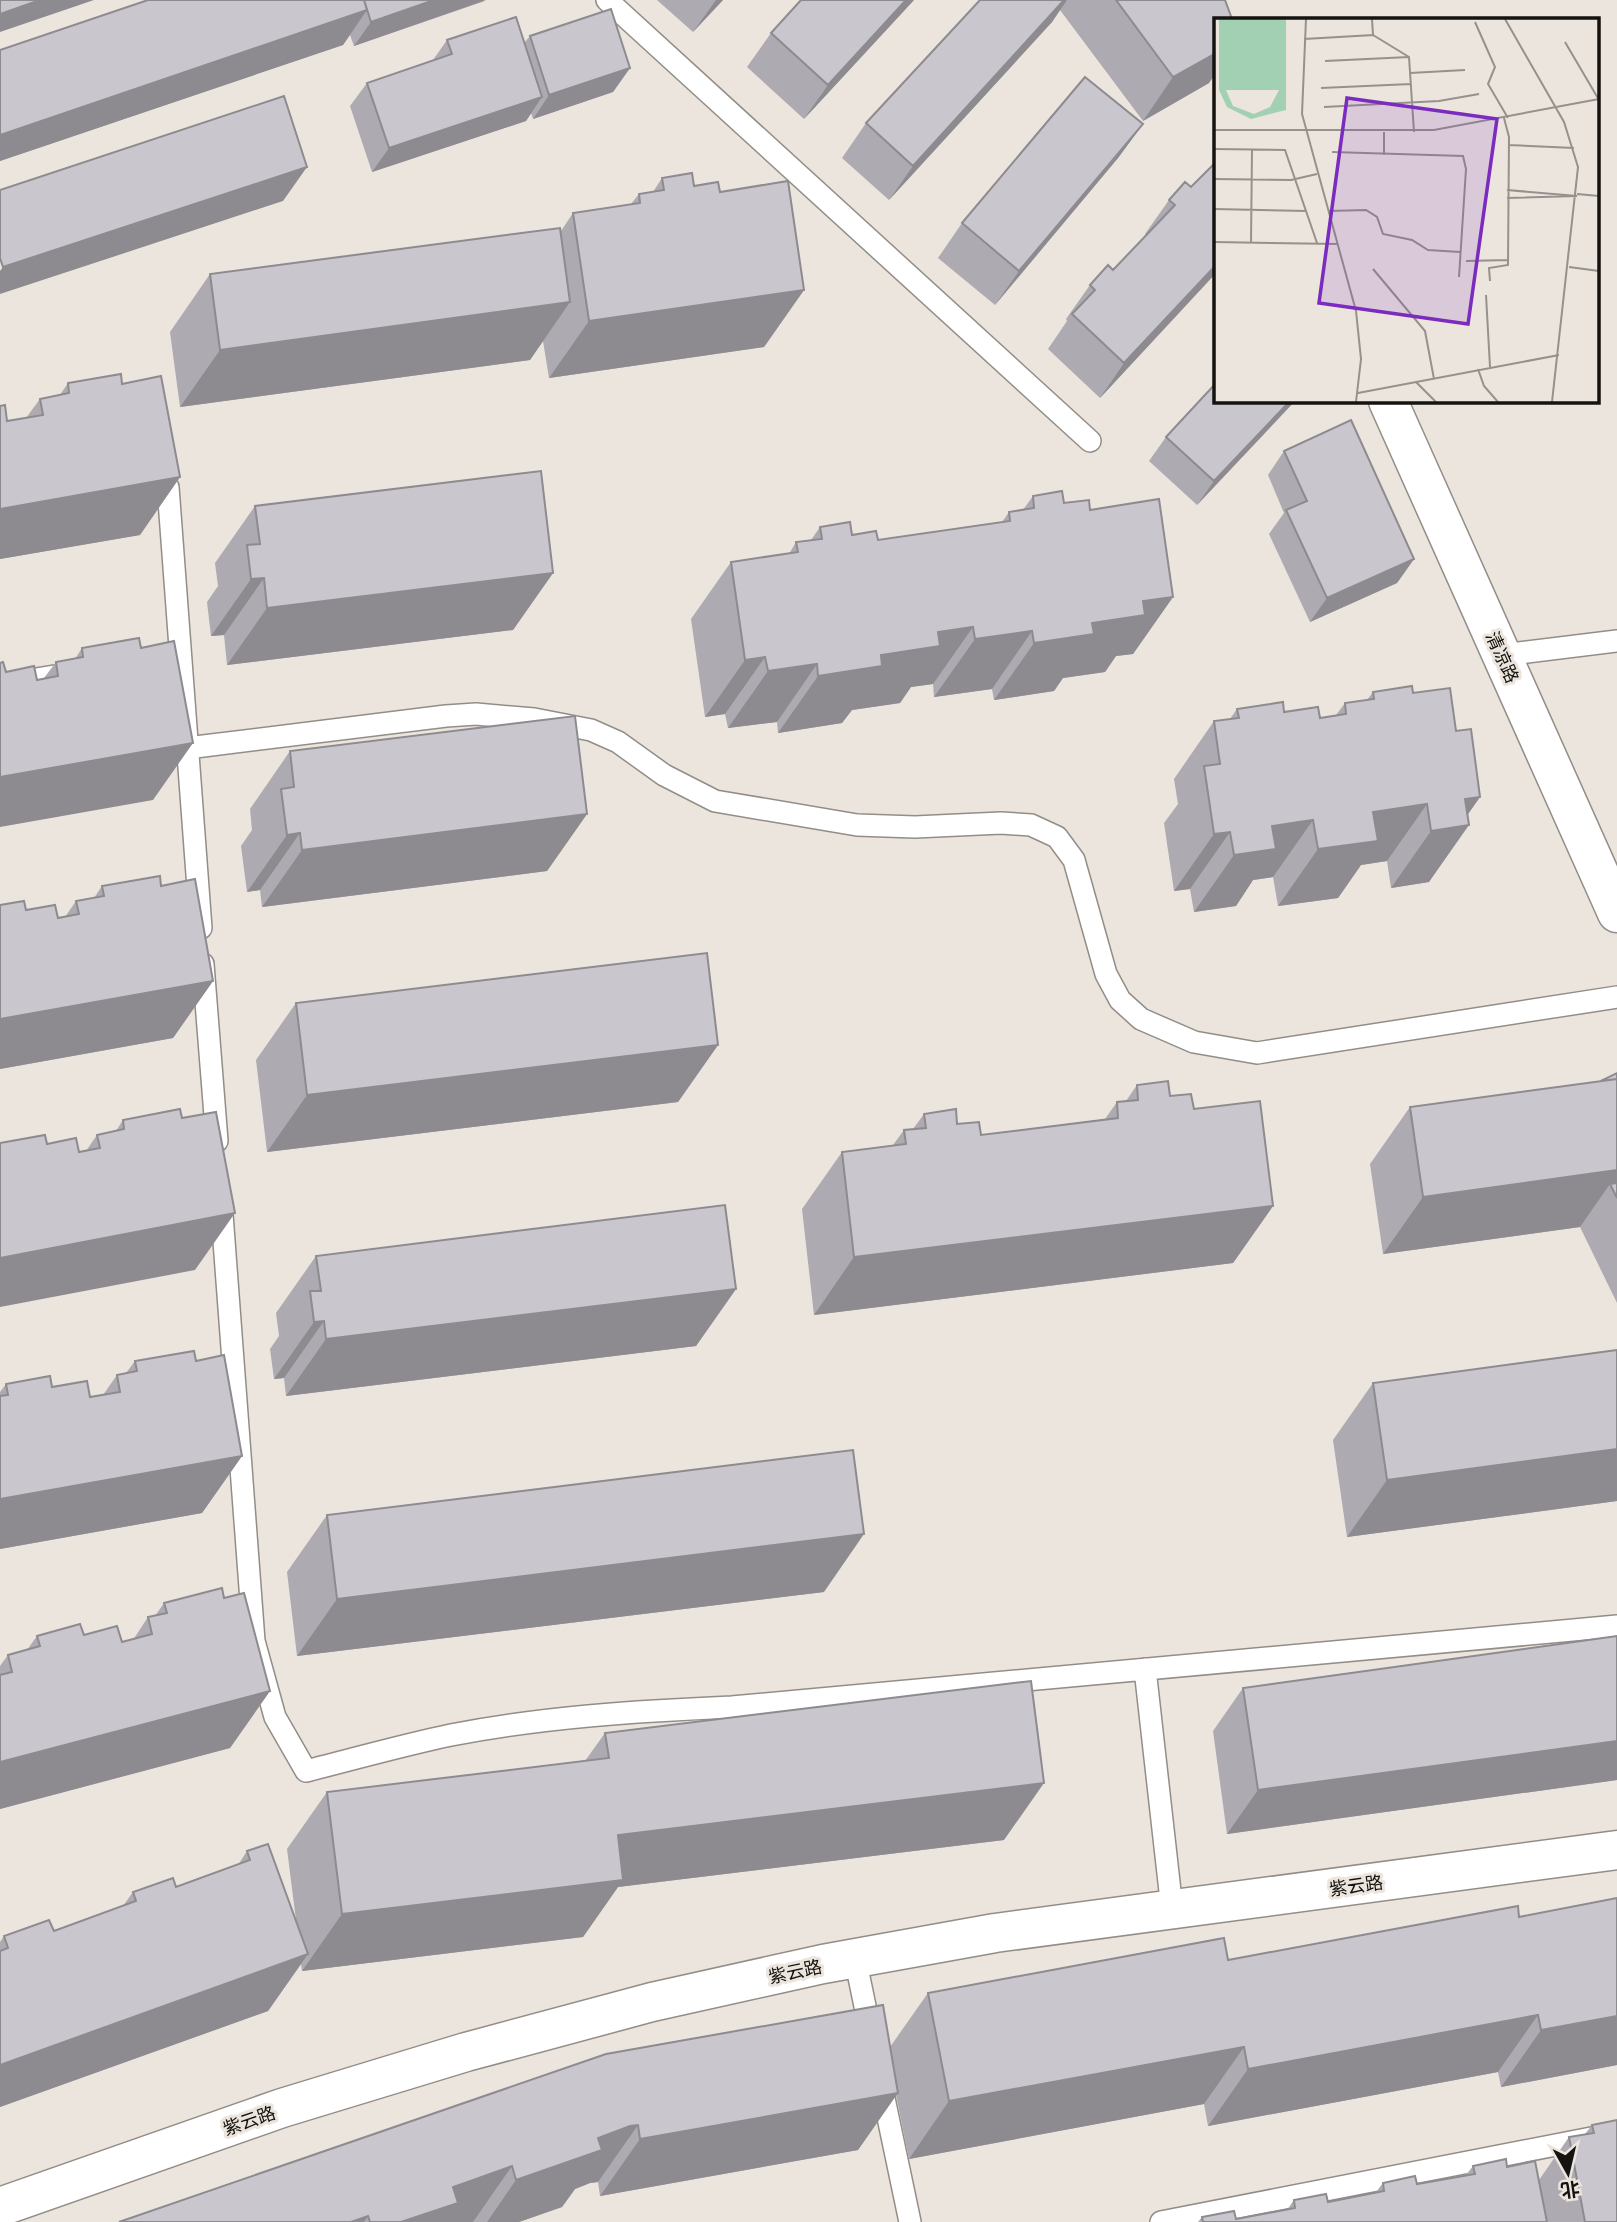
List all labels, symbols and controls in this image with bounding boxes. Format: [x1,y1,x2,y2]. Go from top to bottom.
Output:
inset map [1214,18,1600,402]
street label: 清凉路 [1481,627,1525,687]
street label: 紫云路 [1328,1869,1384,1901]
street label: 紫云路 [766,1954,824,1988]
street label: 紫云路 [220,2100,278,2140]
north arrow [1533,2138,1603,2208]
text: 北 [1559,2176,1582,2204]

